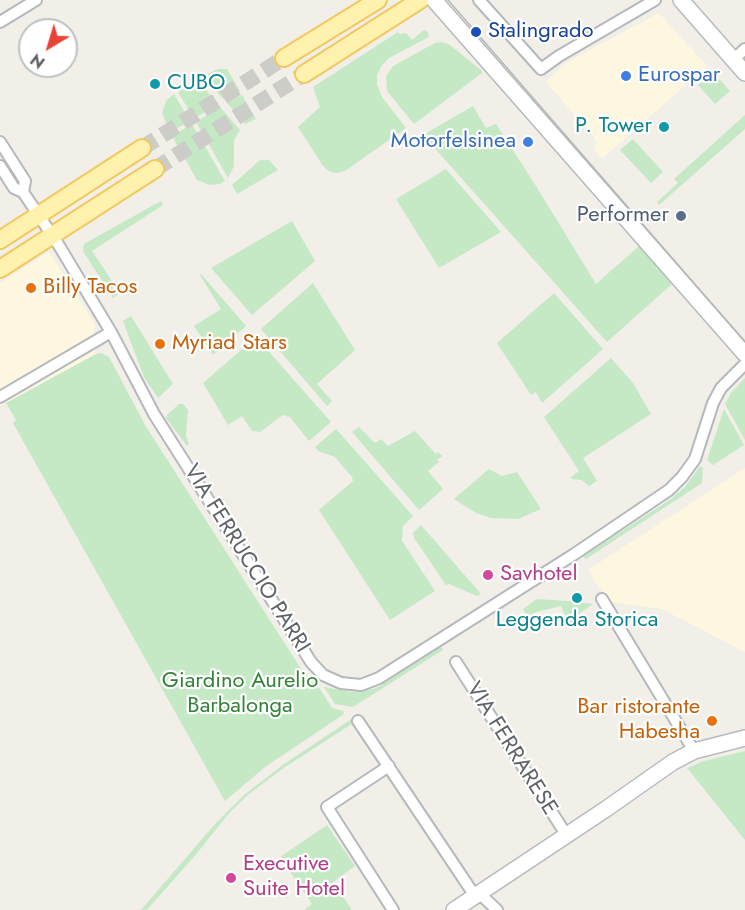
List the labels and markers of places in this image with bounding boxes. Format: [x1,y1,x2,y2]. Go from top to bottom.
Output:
place label: Stalingrado [488,19,593,45]
marker: Stalingrado [469,25,483,39]
place label: Eurospar [638,63,720,89]
marker: Eurospar [619,69,633,83]
place label: CUBO [167,71,225,97]
marker: CUBO [148,77,162,91]
place label: P. Tower [575,114,652,140]
marker: P. Tower [657,120,671,134]
place label: Motorfelsinea [391,129,516,155]
marker: Motorfelsinea [521,135,535,149]
place label: Performer [577,203,669,229]
marker: Performer [674,209,688,223]
place label: Billy Tacos [43,275,137,301]
marker: Billy Tacos [24,281,38,295]
place label: Myriad Stars [172,331,287,357]
marker: Myriad Stars [153,337,167,351]
place label: Savhotel [500,562,577,588]
marker: Savhotel [481,568,495,582]
marker: Leggenda Storica [570,591,584,605]
place label: Leggenda Storica [496,608,658,634]
place label: Bar ristorante Habesha [577,695,700,746]
marker: Bar ristorante Habesha [705,714,719,728]
place label: Executive Suite Hotel [243,852,345,903]
marker: Executive Suite Hotel [224,871,238,885]

